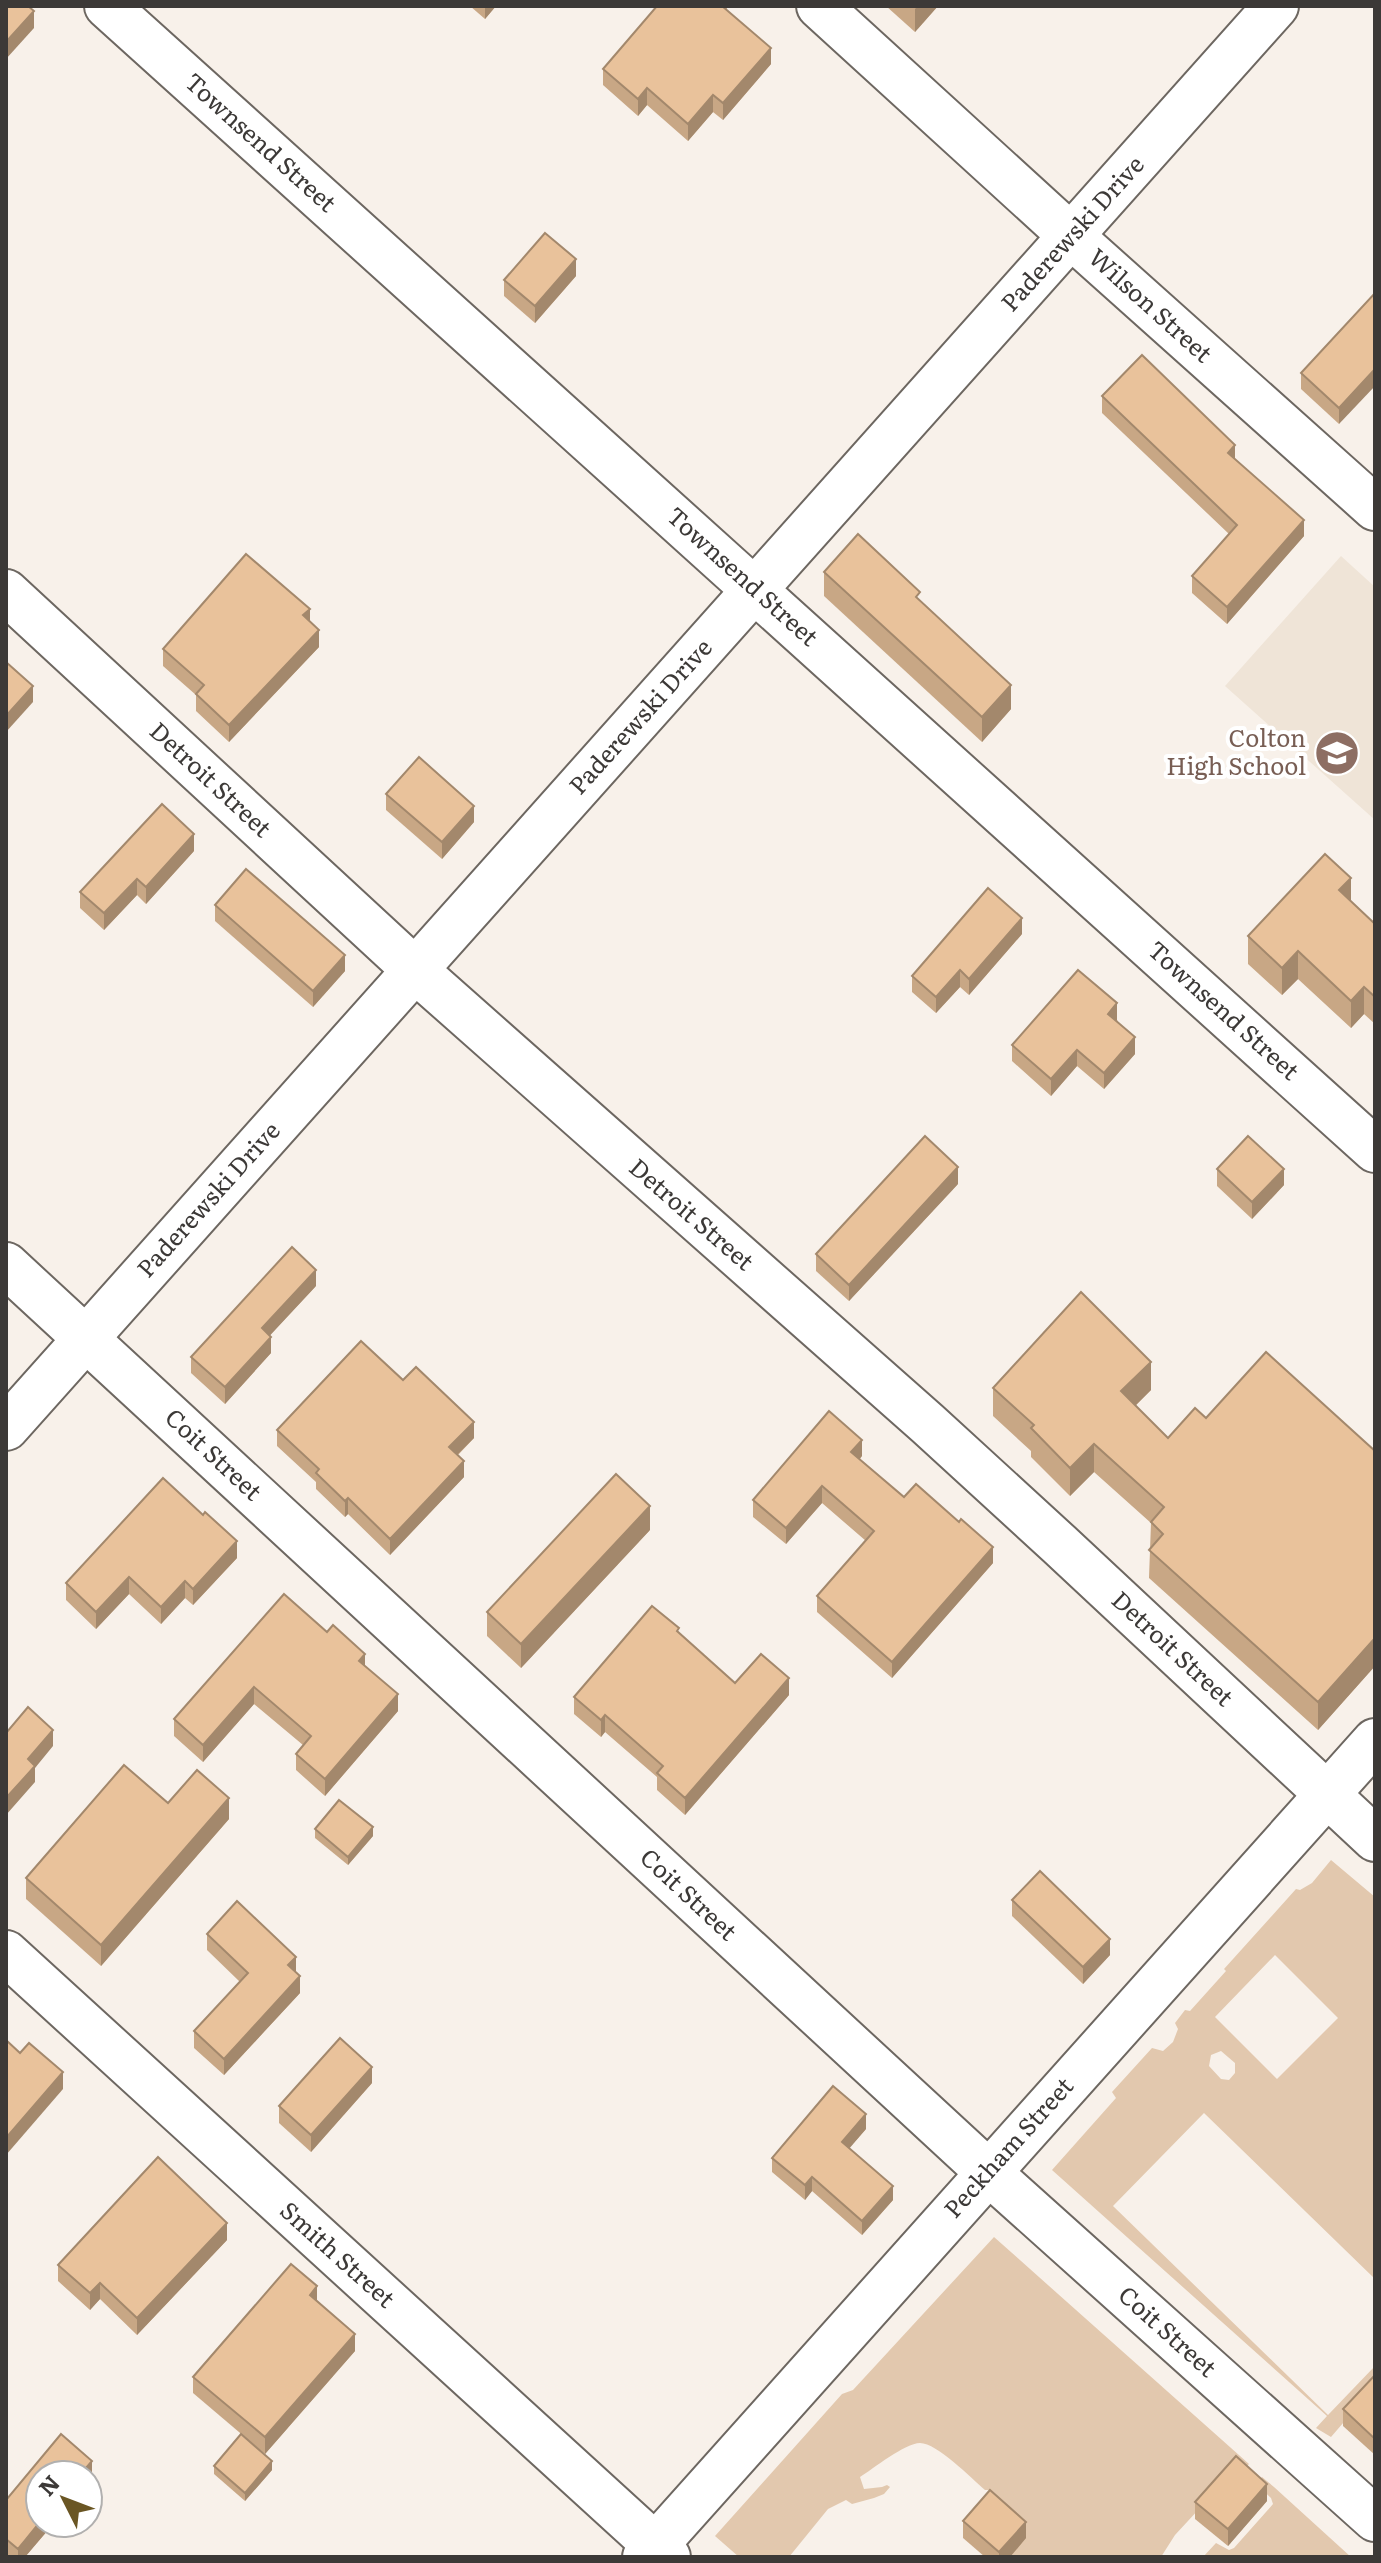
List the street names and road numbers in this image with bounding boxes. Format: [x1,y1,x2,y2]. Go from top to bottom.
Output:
street label: Townsend Street [178,64,345,219]
street label: Paderewski Drive [992,147,1151,318]
street label: Wilson Street [1082,239,1221,369]
street label: Townsend Street [660,498,827,653]
street label: Paderewski Drive [560,630,719,801]
street label: Detroit Street [143,712,281,844]
street label: Townsend Street [1141,932,1308,1087]
street label: Paderewski Drive [128,1113,287,1284]
street label: Detroit Street [623,1149,763,1277]
street label: Coit Street [158,1399,271,1508]
street label: Detroit Street [1105,1581,1243,1713]
street label: Coit Street [633,1839,746,1948]
street label: Peckham Street [934,2068,1080,2224]
street label: Smith Street [273,2192,404,2315]
street label: Coit Street [1112,2277,1226,2384]

